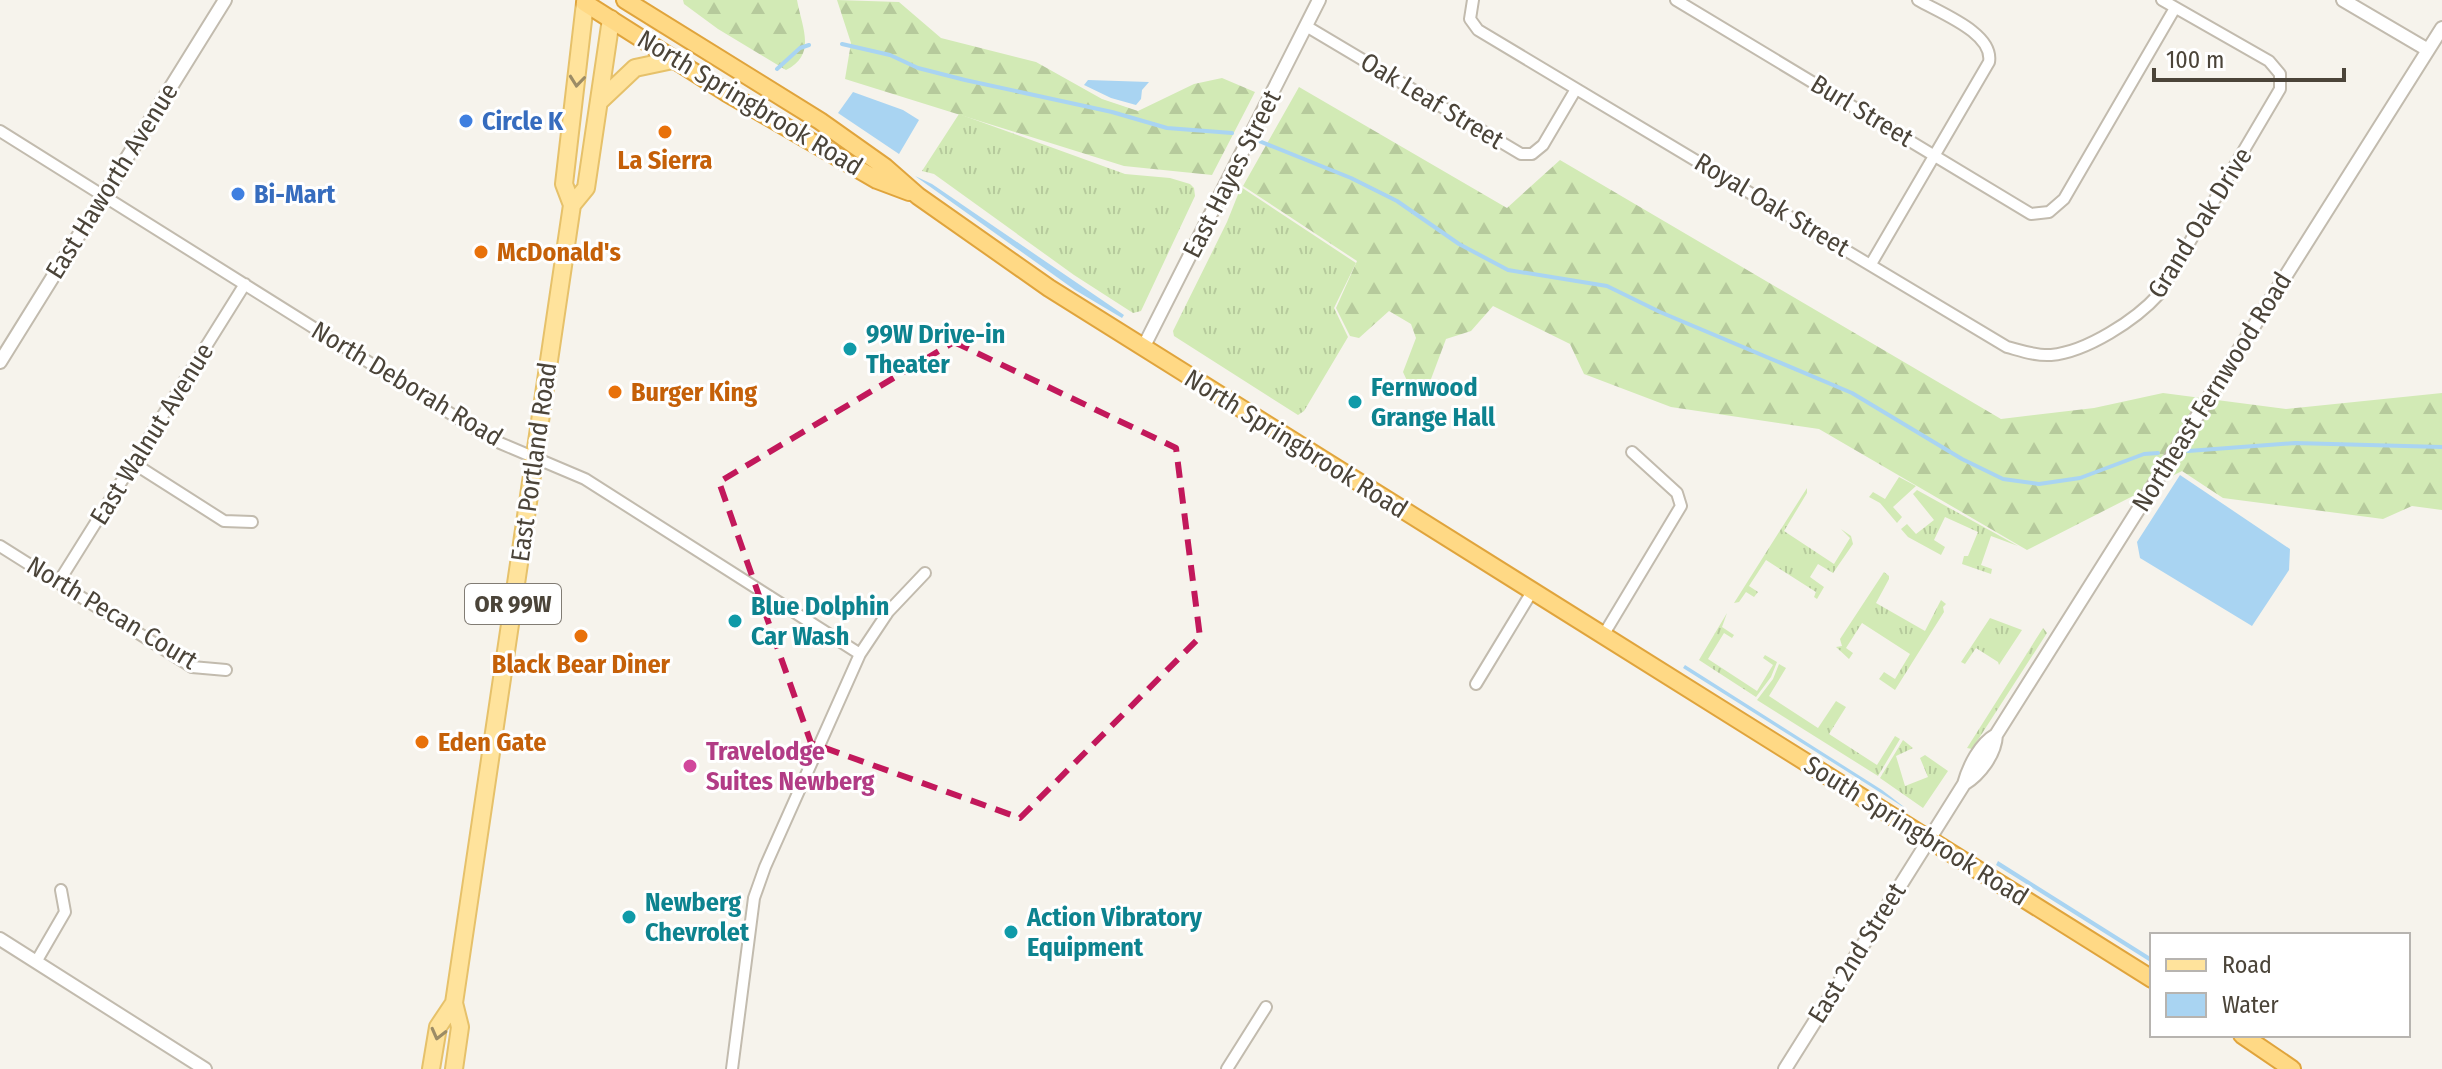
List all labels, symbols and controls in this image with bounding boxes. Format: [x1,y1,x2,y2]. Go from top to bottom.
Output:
street label: North Springbrook Road [632,24,868,182]
scale bar [2154,32,2344,82]
street label: Oak Leaf Street [1355,46,1510,156]
text: 100 m [2166,46,2224,74]
street label: Burl Street [1805,68,1919,154]
one-way arrow [568,75,585,88]
street label: East Haworth Avenue [39,77,185,285]
street label: East Hayes Street [1176,85,1288,263]
place label: Circle K [482,106,564,137]
marker: Circle K [457,112,475,130]
marker: La Sierra [656,123,674,141]
street label: Grand Oak Drive [2141,142,2259,304]
place label: La Sierra [618,145,713,176]
street label: Royal Oak Street [1689,147,1855,264]
place label: Bi-Mart [254,179,336,210]
marker: Bi-Mart [229,185,247,203]
place label: McDonald's [497,237,621,268]
marker: McDonald's [472,243,490,261]
street label: Northeast Fernwood Road [2126,267,2298,517]
street label: North Deborah Road [306,315,508,453]
place label: 99W Drive-in Theater [866,319,1005,380]
street label: East Walnut Avenue [84,337,220,531]
marker: 99W Drive-in Theater [841,340,859,358]
street label: East Portland Road [505,360,563,564]
street label: North Springbrook Road [1179,363,1413,525]
place label: Fernwood Grange Hall [1371,372,1496,433]
place label: Burger King [631,377,757,408]
marker: Burger King [606,383,624,401]
marker: Fernwood Grange Hall [1346,393,1364,411]
street label: North Pecan Court [21,550,203,676]
road number: OR 99W [465,584,561,624]
place label: Blue Dolphin Car Wash [751,591,889,652]
marker: Blue Dolphin Car Wash [726,612,744,630]
marker: Black Bear Diner [572,627,590,645]
place label: Black Bear Diner [492,649,671,680]
place label: Eden Gate [438,727,546,758]
marker: Eden Gate [413,733,431,751]
place label: Travelodge Suites Newberg [706,736,875,797]
street label: South Springbrook Road [1798,749,2034,913]
marker: Travelodge Suites Newberg [681,757,699,775]
street label: East 2nd Street [1802,877,1913,1029]
place label: Newberg Chevrolet [645,887,750,948]
place label: Action Vibratory Equipment [1026,902,1203,963]
marker: Newberg Chevrolet [620,908,638,926]
marker: Action Vibratory Equipment [1002,923,1020,941]
legend [2150,933,2410,1037]
text: Road [2222,951,2272,979]
text: Water [2222,991,2279,1019]
one-way arrow [430,1027,447,1041]

